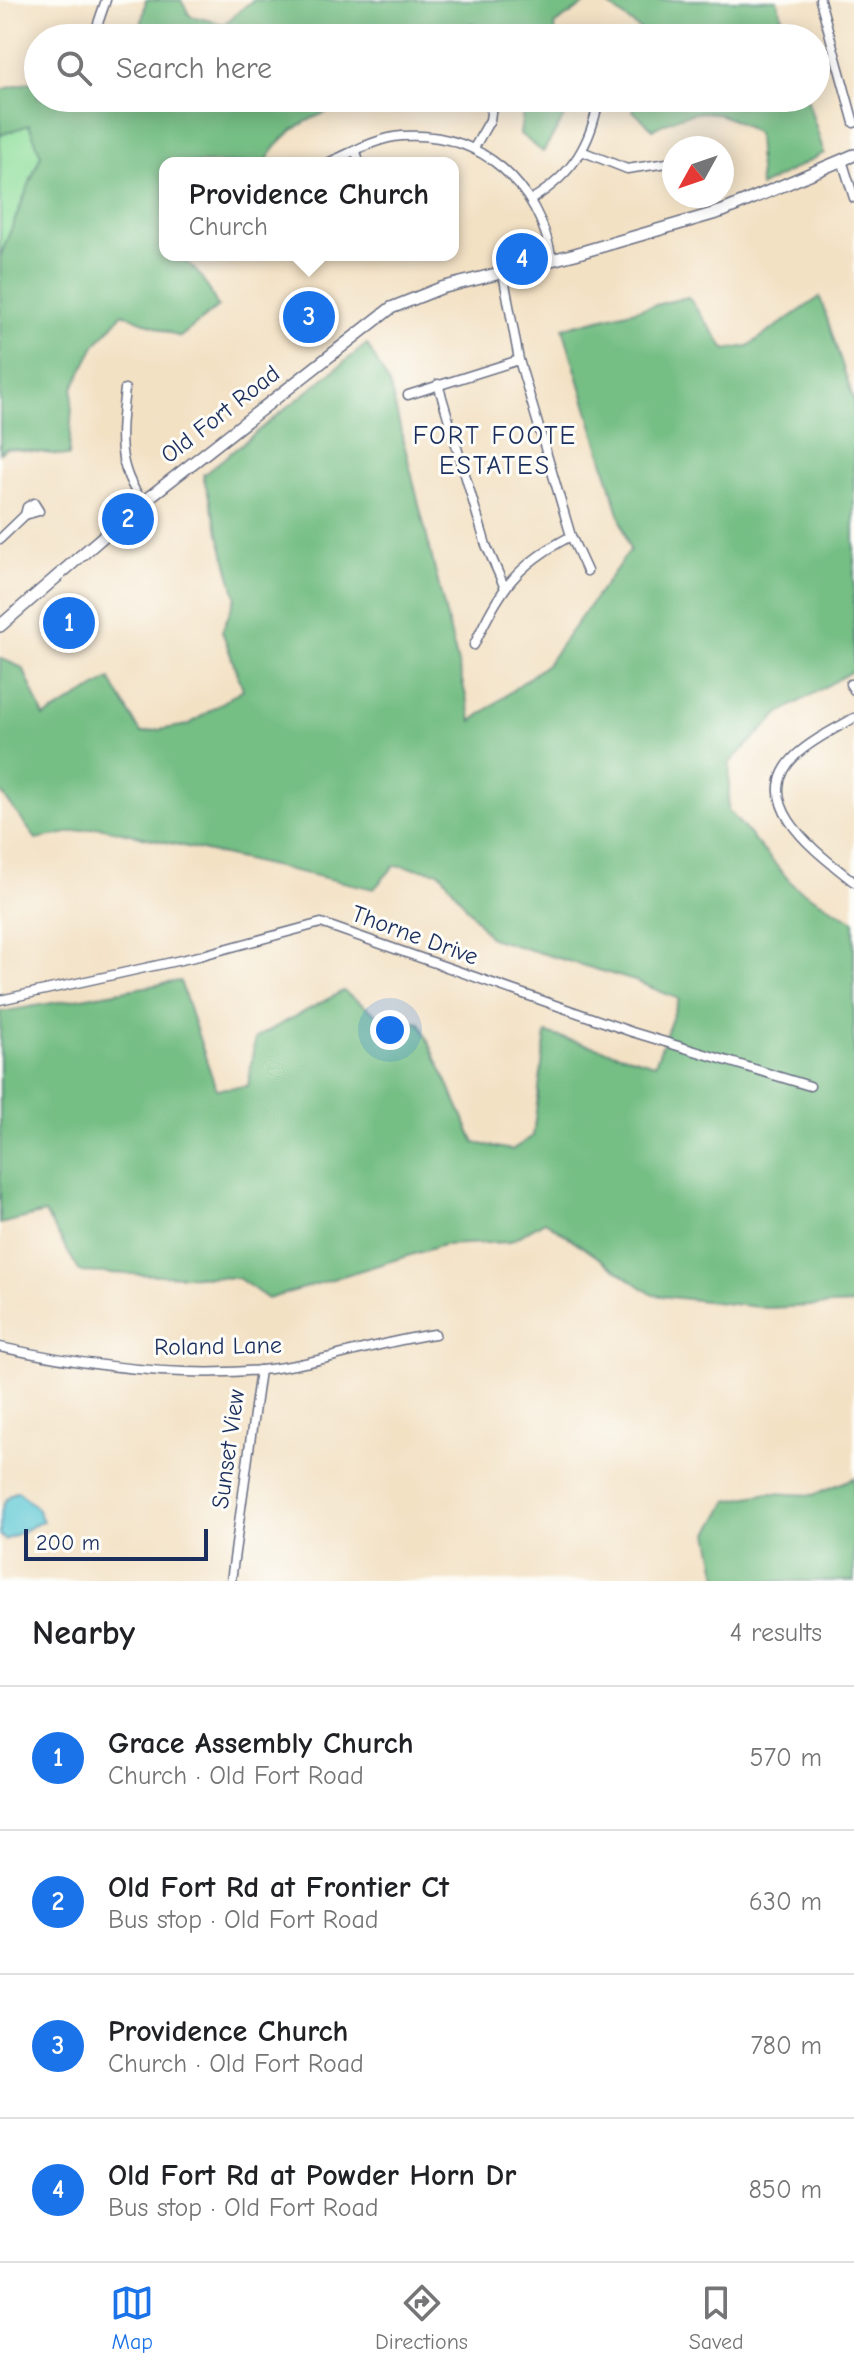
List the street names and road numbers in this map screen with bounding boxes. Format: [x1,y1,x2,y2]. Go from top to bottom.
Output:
street label: Old Fort Road [155,359,285,469]
street label: Thorne Drive [348,899,482,971]
street label: Roland Lane [154,1331,282,1361]
street label: Sunset View [206,1387,250,1511]

